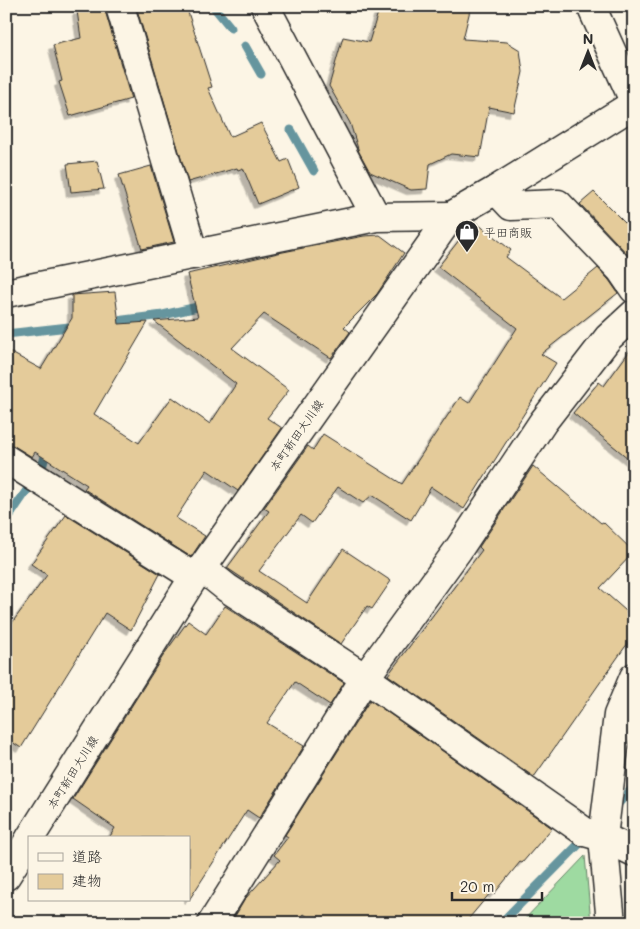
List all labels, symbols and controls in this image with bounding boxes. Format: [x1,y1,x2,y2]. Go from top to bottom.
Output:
north arrow [562,28,612,78]
text: N [583,29,593,48]
shop icon: 平田商販 [454,219,480,253]
place label: 平田商販 [484,224,532,240]
street label: 本町新田大川線 [265,396,327,474]
street label: 本町新田大川線 [43,732,101,812]
legend [28,836,190,902]
text: 道路 [72,846,102,866]
scale bar [452,869,542,901]
text: 建物 [72,870,102,890]
text: 20 m [460,876,494,896]

